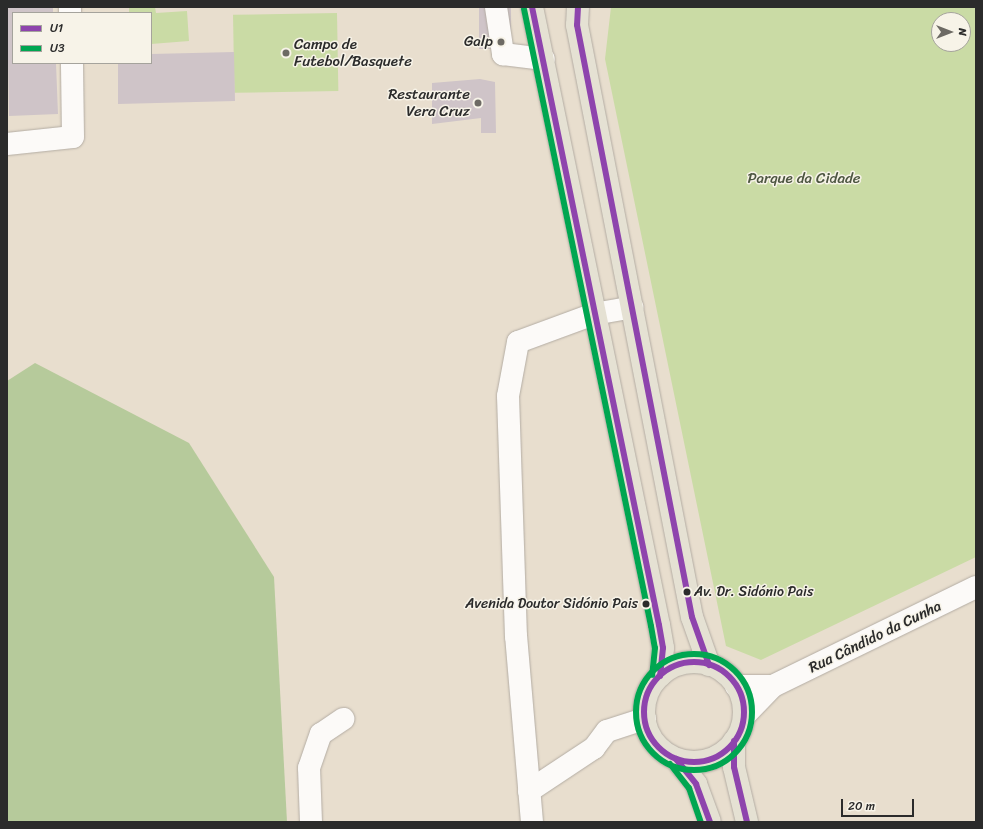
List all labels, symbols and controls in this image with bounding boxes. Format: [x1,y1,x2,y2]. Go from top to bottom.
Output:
legend [12,12,152,64]
north arrow [931,12,971,52]
text: U1 [50,17,63,39]
text: N [953,28,972,36]
place label: Galp [464,33,493,51]
place label: Campo de Futebol/Basquete [294,35,412,70]
text: U3 [50,37,65,59]
marker: Galp [496,37,506,47]
marker: Campo de Futebol/Basquete [281,48,291,58]
place label: Restaurante Vera Cruz [388,85,470,120]
marker: Restaurante Vera Cruz [473,98,483,108]
park label: Parque da Cidade [748,170,860,188]
place label: Av. Dr. Sidónio Pais [694,584,812,600]
marker: Av. Dr. Sidónio Pais [682,587,692,597]
place label: Avenida Doutor Sidónio Pais [465,596,638,612]
street label: Rua Cândido da Cunha [806,597,944,677]
marker: Avenida Doutor Sidónio Pais [641,599,651,609]
scale bar [843,791,916,817]
text: 20 m [848,795,875,817]

